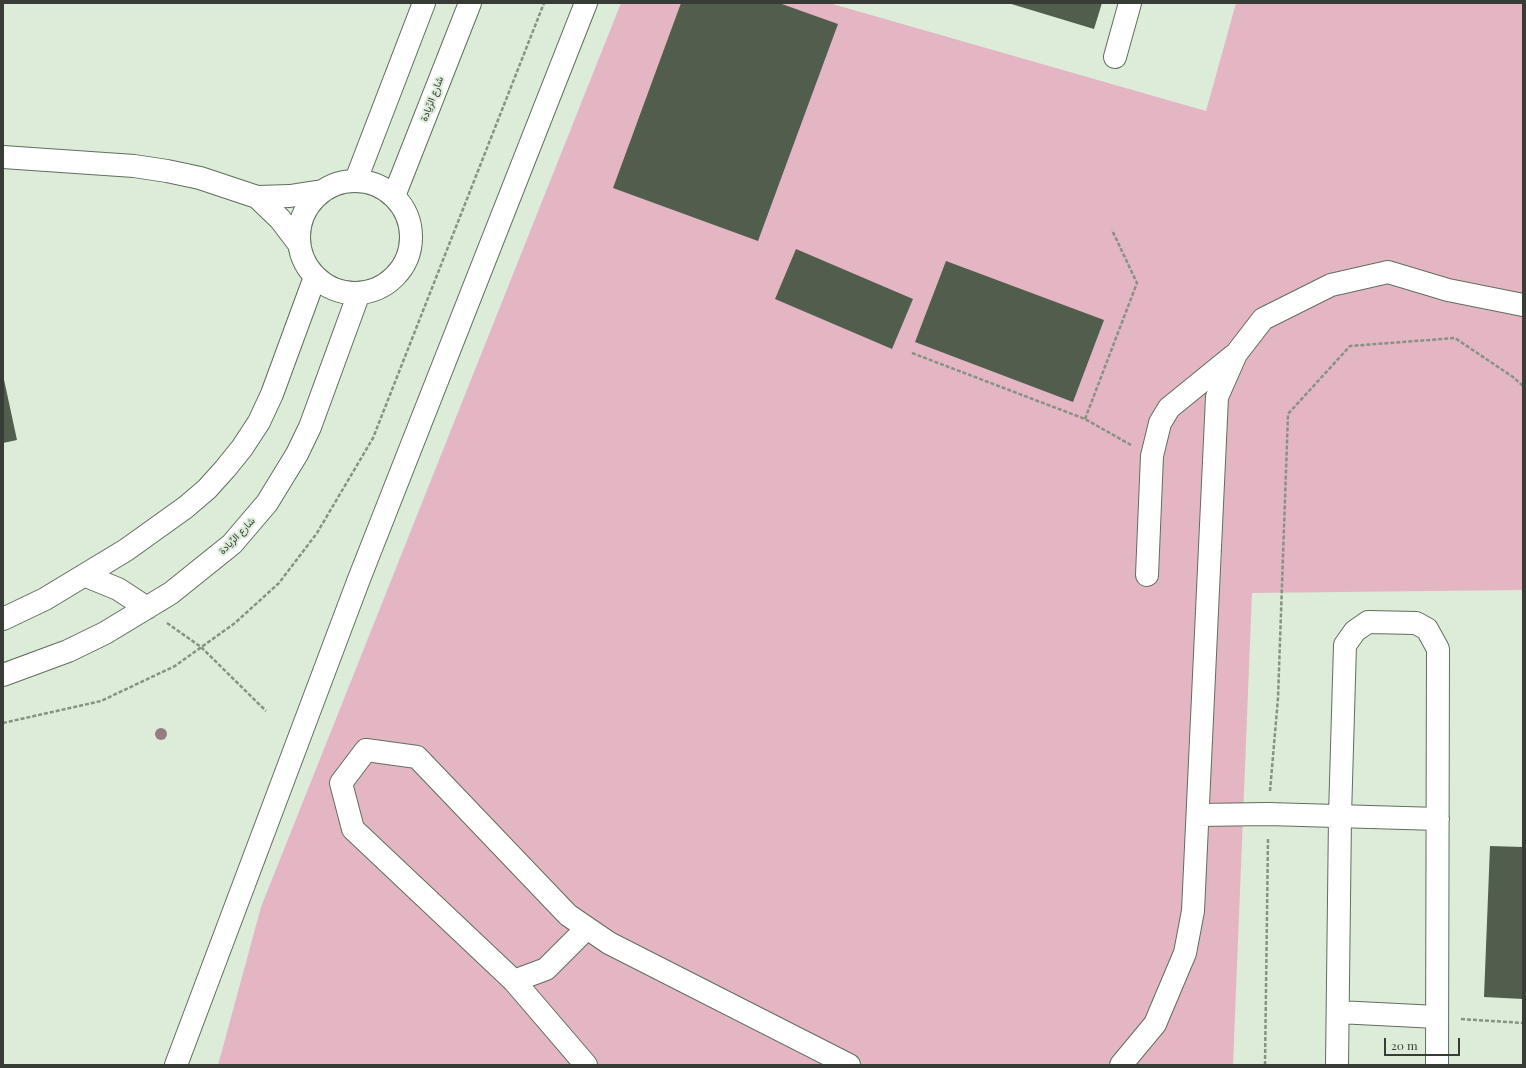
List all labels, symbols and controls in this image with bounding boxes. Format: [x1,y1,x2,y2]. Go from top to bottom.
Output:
street label: شارع الرِّيادة [418,75,446,123]
street label: شارع الرِّيادة [216,515,258,557]
scale bar [1386,1030,1462,1056]
text: 20 m [1391,1037,1418,1053]

